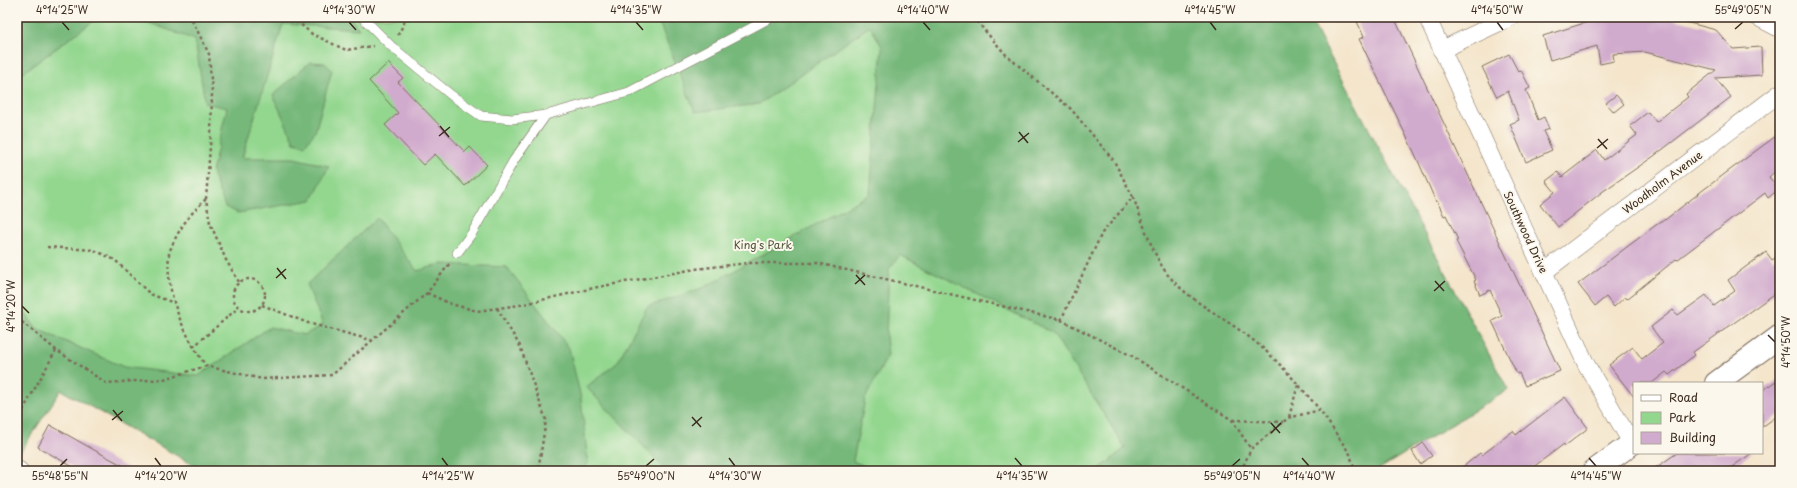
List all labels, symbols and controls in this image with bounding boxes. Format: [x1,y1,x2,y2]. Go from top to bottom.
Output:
text: 4°14'25"W [36,2,89,17]
text: 4°14'30"W [323,2,376,17]
text: 4°14'35"W [610,2,662,17]
text: 4°14'40"W [897,2,950,17]
text: 4°14'45"W [1184,2,1236,17]
text: 4°14'50"W [1471,2,1524,17]
text: 55°49'05"N [1714,2,1772,17]
street label: Woodholm Avenue [1618,146,1706,218]
street label: Southwood Drive [1500,188,1553,276]
park label: King's Park [734,236,793,253]
text: 4°14'20"W [3,279,18,332]
text: 4°14'50"W [1778,315,1793,368]
legend [1633,382,1763,454]
text: Road [1669,388,1698,406]
text: Park [1669,408,1696,426]
text: Building [1669,428,1716,446]
text: 55°48'55"N [32,468,89,483]
text: 4°14'20"W [135,468,188,483]
text: 4°14'25"W [422,468,475,483]
text: 55°49'00"N [617,468,675,483]
text: 4°14'30"W [709,468,762,483]
text: 4°14'35"W [996,468,1048,483]
text: 55°49'05"N [1203,468,1261,483]
text: 4°14'40"W [1283,468,1336,483]
text: 4°14'45"W [1570,468,1622,483]

